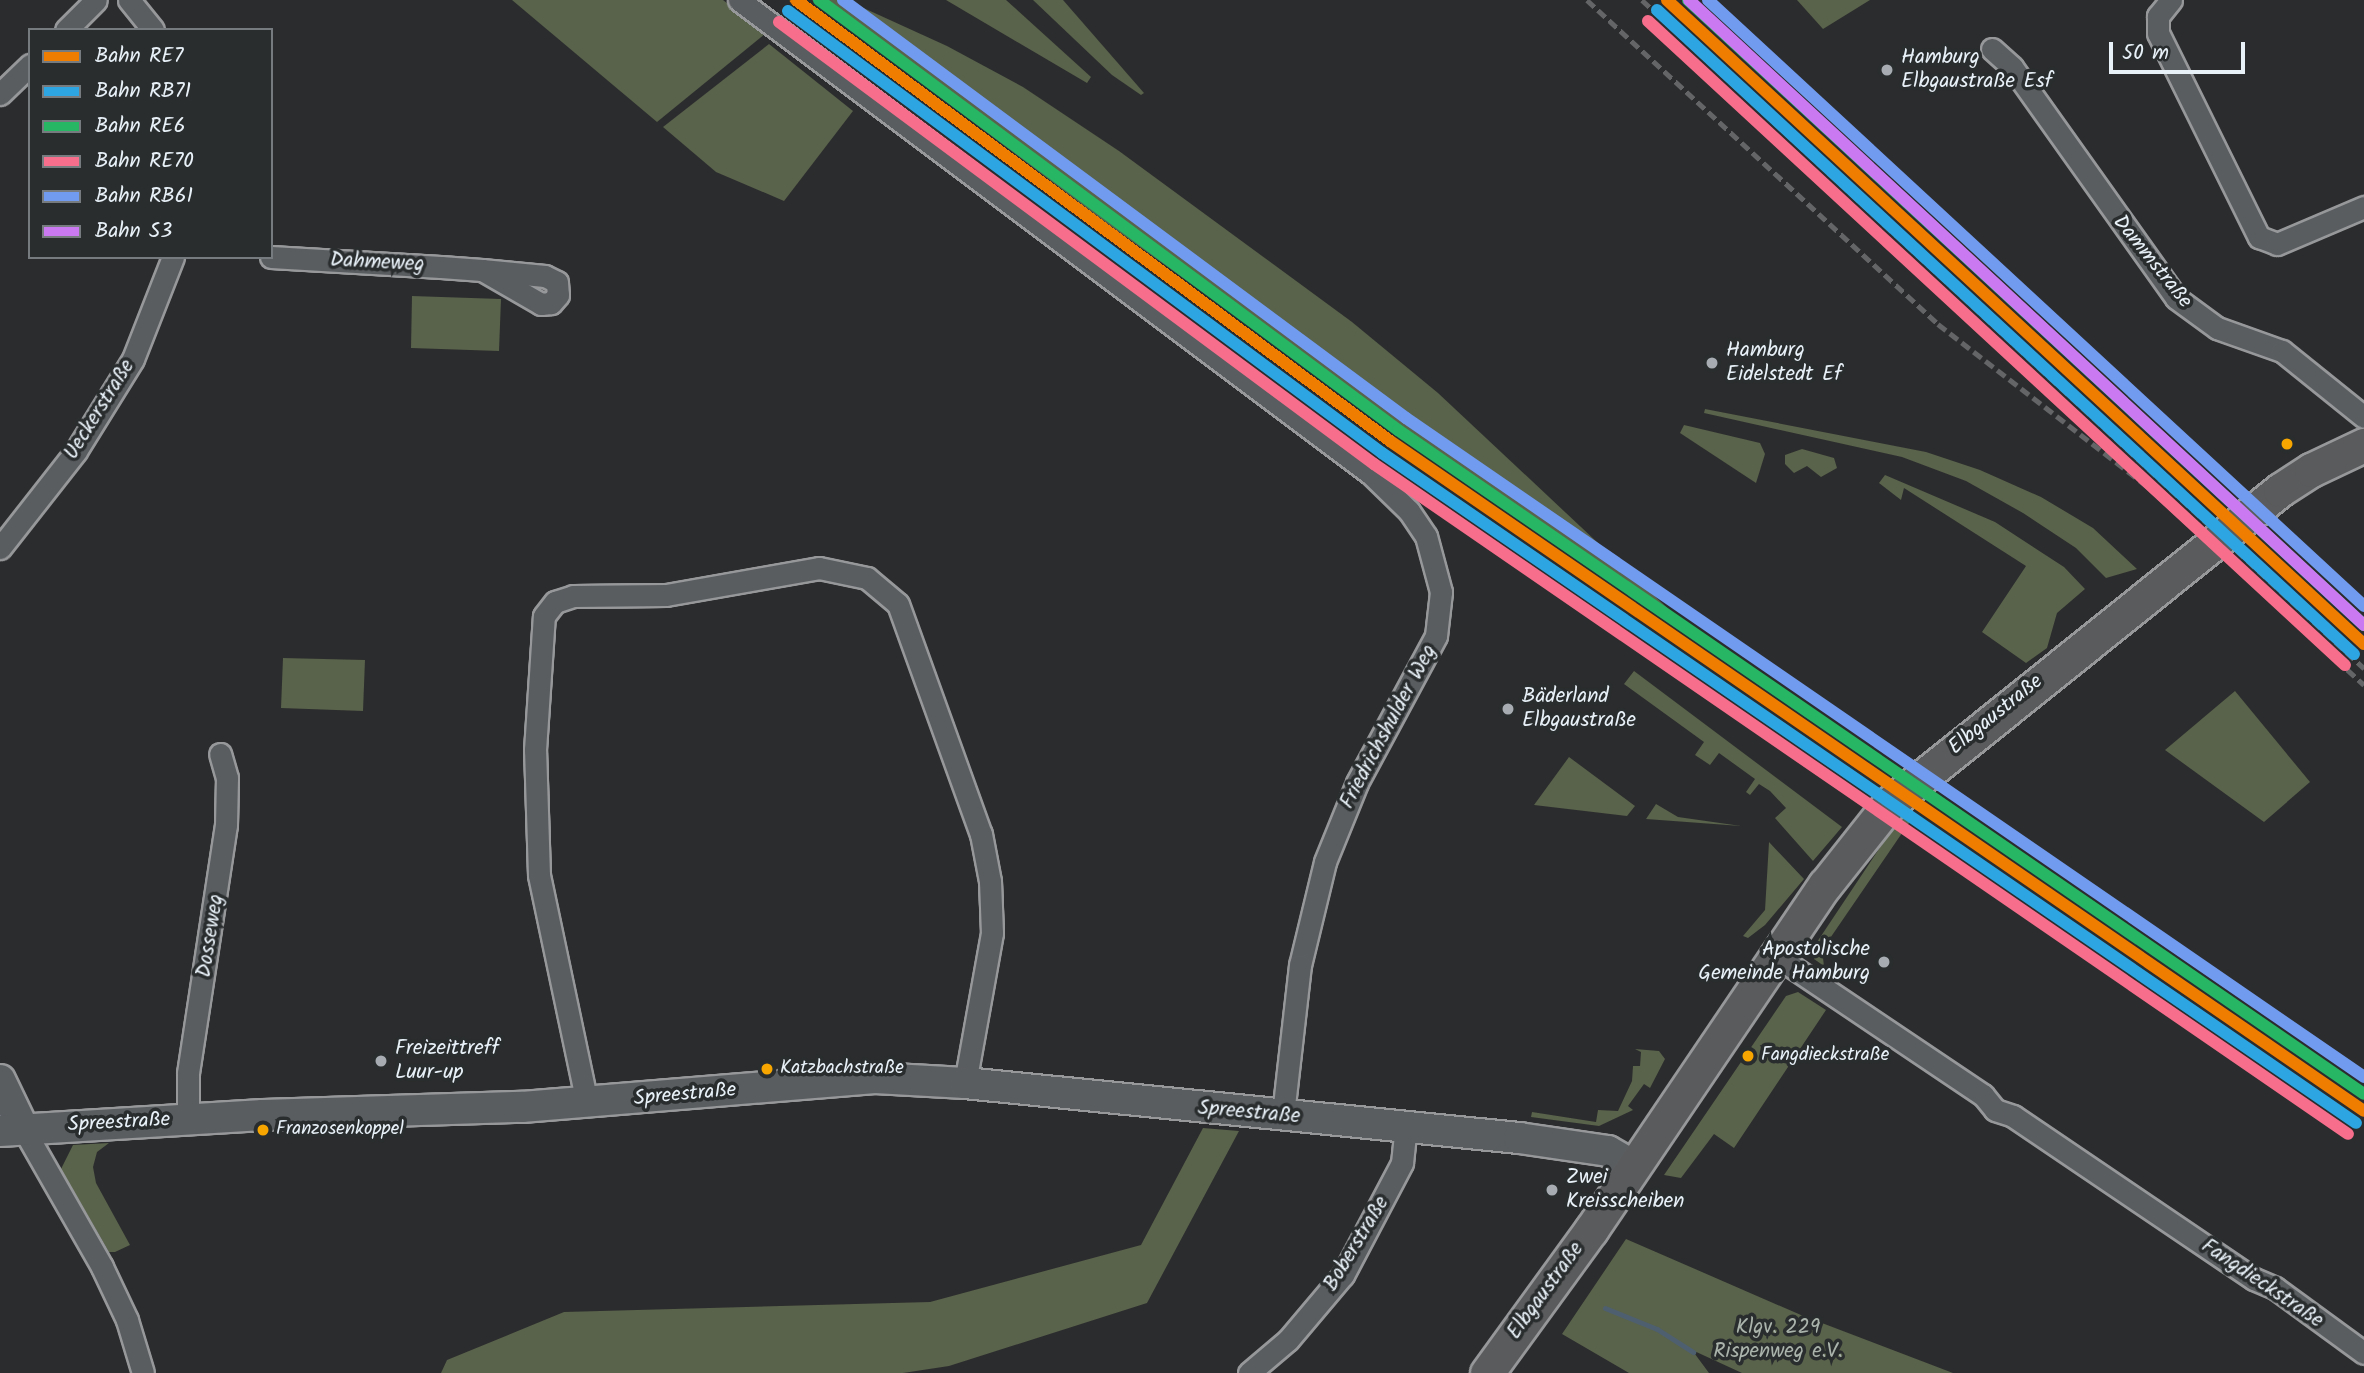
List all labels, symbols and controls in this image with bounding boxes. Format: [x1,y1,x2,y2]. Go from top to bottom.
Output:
legend [28,28,273,259]
scale bar [2112,28,2248,72]
text: 50 m [2122,37,2169,70]
text: Bahn RE7 [95,40,183,73]
place label: Hamburg Elbgaustraße Esf [1901,45,2053,95]
marker: Hamburg Elbgaustraße Esf [1879,62,1895,78]
text: Bahn RB71 [95,75,191,108]
text: Bahn RE6 [95,110,185,143]
text: Bahn RE70 [95,145,194,178]
text: Bahn RB61 [95,180,193,213]
street label: Dammstraße [2107,210,2197,314]
text: Bahn S3 [95,215,172,248]
street label: Dahmeweg [329,248,425,278]
place label: Hamburg Eidelstedt Ef [1726,338,1842,388]
street label: Ueckerstraße [59,355,141,465]
marker: Hamburg Eidelstedt Ef [1704,355,1720,371]
unlabelled marker [2280,437,2294,451]
street label: Friedrichshulder Weg [1335,641,1443,813]
street label: Elbgaustraße [1944,669,2048,761]
place label: Bäderland Elbgaustraße [1522,684,1636,734]
marker: Bäderland Elbgaustraße [1500,701,1516,717]
street label: Dosseweg [192,893,230,979]
place label: Apostolische Gemeinde Hamburg [1698,937,1870,987]
marker: Apostolische Gemeinde Hamburg [1876,954,1892,970]
place label: Freizeittreff Luur-up [395,1036,500,1086]
place label: Fangdieckstraße [1761,1045,1889,1067]
marker: Fangdieckstraße [1741,1049,1755,1063]
marker: Freizeittreff Luur-up [373,1053,389,1069]
place label: Katzbachstraße [780,1058,904,1080]
marker: Katzbachstraße [760,1062,774,1076]
street label: Spreestraße [633,1078,737,1112]
street label: Spreestraße [1197,1096,1301,1130]
street label: Spreestraße [67,1108,171,1138]
place label: Franzosenkoppel [276,1119,404,1141]
marker: Franzosenkoppel [256,1123,270,1137]
place label: Zwei Kreisscheiben [1566,1165,1684,1215]
marker: Zwei Kreisscheiben [1544,1182,1560,1198]
street label: Boberstraße [1319,1192,1395,1296]
street label: Fangdieckstraße [2196,1234,2328,1334]
street label: Elbgaustraße [1502,1237,1590,1345]
park label: Klgv. 229 Rispenweg e.V. [1713,1315,1843,1365]

